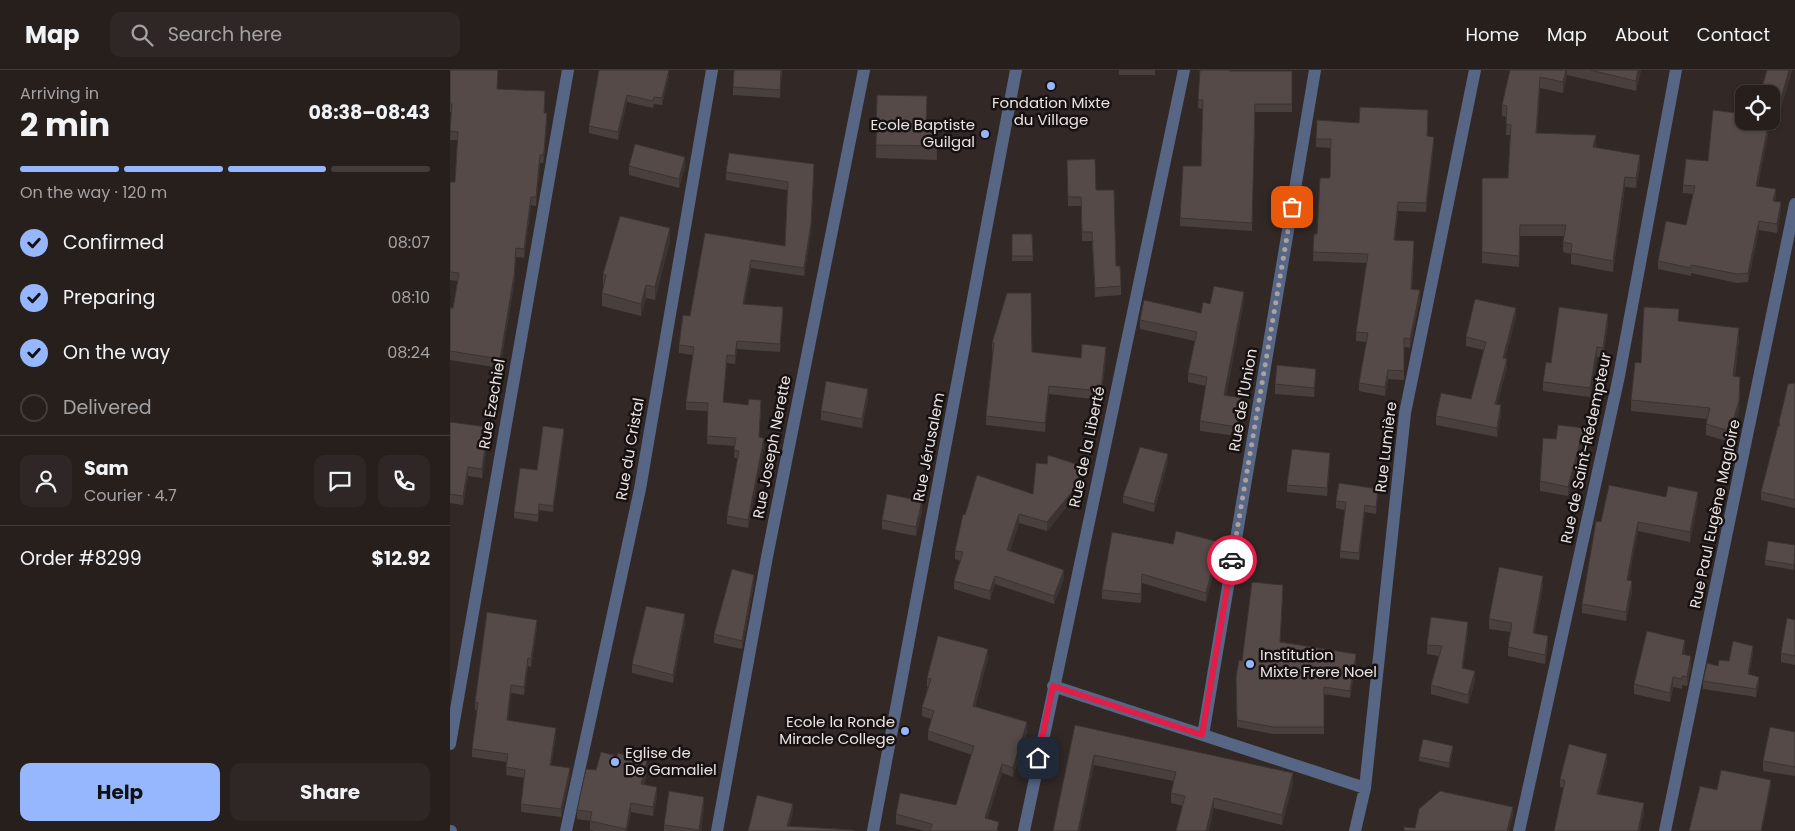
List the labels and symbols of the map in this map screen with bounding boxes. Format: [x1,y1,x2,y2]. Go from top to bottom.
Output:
marker: Fondation Mixte du Village [1045,80,1057,92]
place label: Fondation Mixte du Village [992,92,1110,130]
place label: Ecole Baptiste Guilgal [870,114,975,152]
marker: Ecole Baptiste Guilgal [979,128,991,140]
pin [1271,186,1313,228]
street label: Rue de l'Union [1223,347,1262,453]
street label: Rue de Saint-Rédempteur [1555,350,1616,545]
street label: Rue Ezechiel [473,357,510,451]
street label: Rue Joseph Nerette [747,374,796,520]
street label: Rue de la Liberté [1063,384,1110,509]
street label: Rue Jérusalem [908,390,949,503]
street label: Rue du Cristal [610,396,649,502]
street label: Rue Lumière [1370,400,1401,494]
street label: Rue Paul Eugène Magloire [1684,417,1745,610]
courier [1207,535,1257,585]
place label: Institution Mixte Frere Noel [1260,644,1377,682]
marker: Institution Mixte Frere Noel [1244,658,1256,670]
place label: Ecole la Ronde Miracle College [779,711,895,749]
marker: Ecole la Ronde Miracle College [899,725,911,737]
pin [1017,737,1059,779]
place label: Eglise de De Gamaliel [625,742,717,780]
marker: Eglise de De Gamaliel [609,756,621,768]

